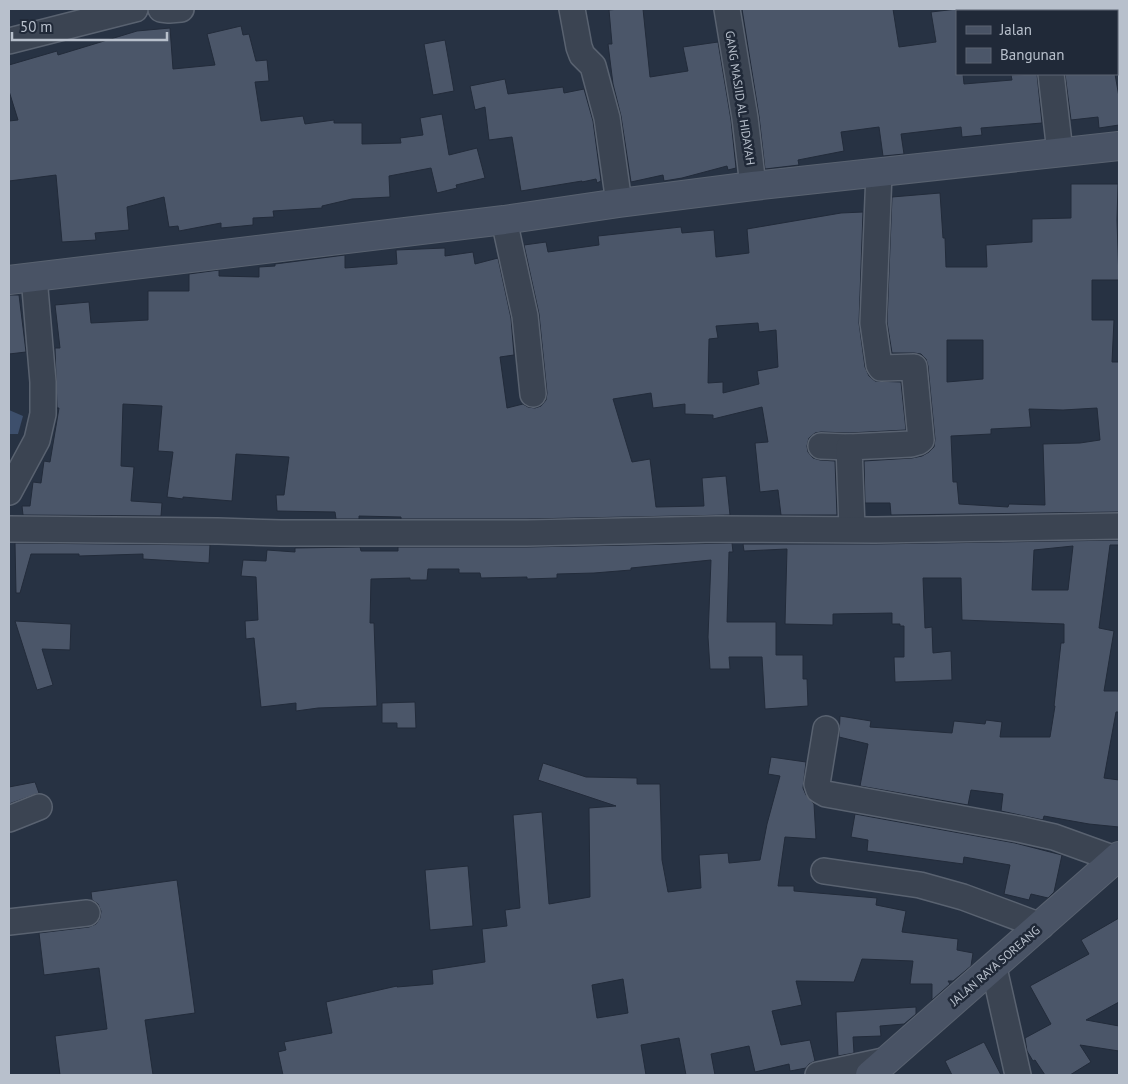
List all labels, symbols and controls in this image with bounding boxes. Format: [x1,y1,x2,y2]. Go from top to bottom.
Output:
scale bar [12,10,168,42]
legend [956,10,1118,75]
text: 50 m [20,17,53,36]
text: Jalan [999,20,1032,39]
street label: GANG MASJID AL HIDAYAH [722,30,759,166]
text: Bangunan [1000,45,1064,64]
street label: JALAN RAYA SOREANG [946,922,1043,1009]

